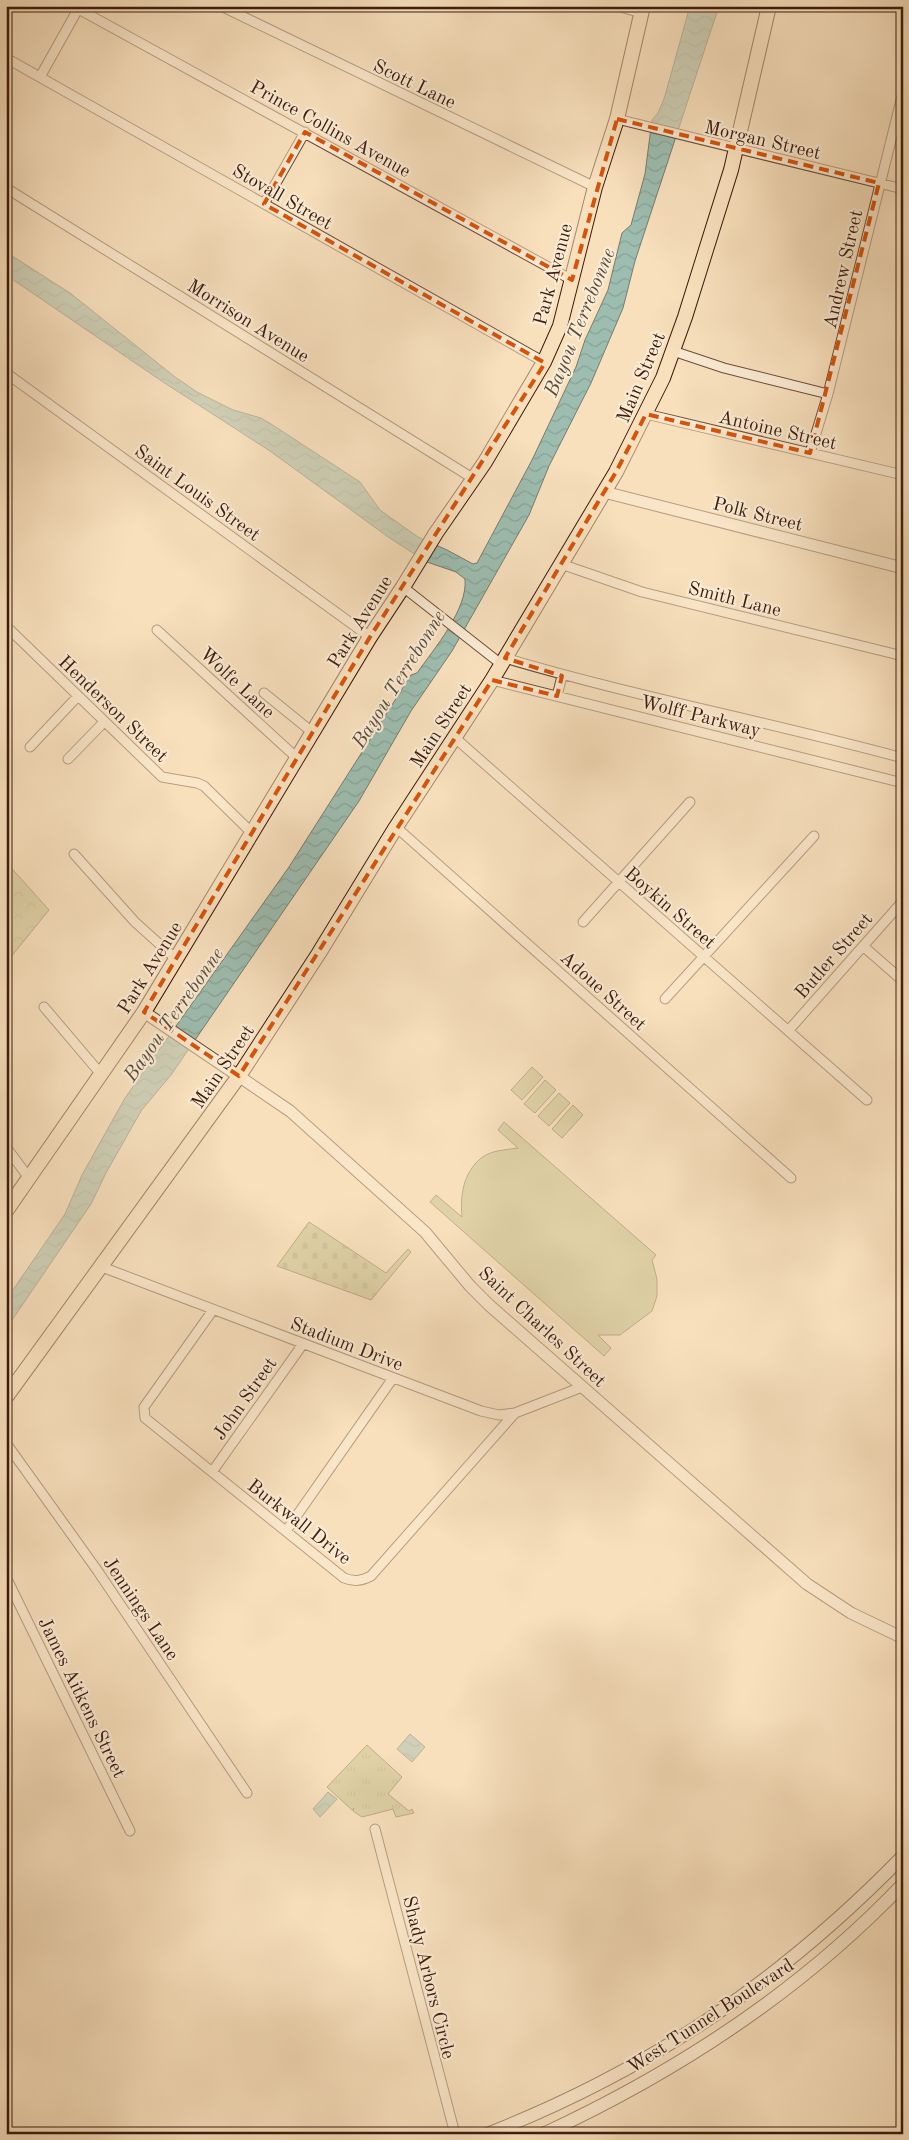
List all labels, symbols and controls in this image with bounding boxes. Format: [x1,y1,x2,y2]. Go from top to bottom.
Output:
street label: Scott Lane [370,57,458,113]
street label: Prince Collins Avenue [246,78,413,182]
street label: Morgan Street [702,119,822,164]
street label: Stovall Street [229,162,335,234]
street label: Andrew Street [821,208,867,331]
street label: Park Avenue [532,222,577,328]
water label: Bayou Terrebonne [542,246,620,401]
street label: Morrison Avenue [183,277,312,367]
street label: Main Street [615,330,670,426]
street label: Antoine Street [717,409,838,454]
street label: Saint Louis Street [130,442,263,546]
street label: Polk Street [710,495,804,536]
street label: Park Avenue [325,573,397,672]
street label: Smith Lane [686,580,783,621]
water label: Bayou Terrebonne [349,608,450,753]
street label: Wolfe Lane [195,645,277,723]
street label: Henderson Street [54,653,171,767]
street label: Main Street [408,681,476,772]
street label: Wolff Parkway [638,693,763,742]
street label: Boykin Street [620,864,718,953]
street label: Butler Street [793,910,877,1003]
street label: Park Avenue [115,919,187,1018]
water label: Bayou Terrebonne [120,945,228,1087]
street label: Adoue Street [556,949,649,1035]
street label: Main Street [189,1022,259,1113]
street label: Saint Charles Street [474,1264,609,1392]
street label: Stadium Drive [287,1315,405,1376]
street label: John Street [211,1355,281,1444]
street label: Burkwall Drive [243,1477,354,1569]
street label: Jennings Lane [99,1554,181,1664]
street label: James Aitkens Street [34,1615,128,1781]
street label: Shady Arbors Circle [398,1894,457,2061]
street label: West Tunnel Boulevard [625,1956,798,2078]

